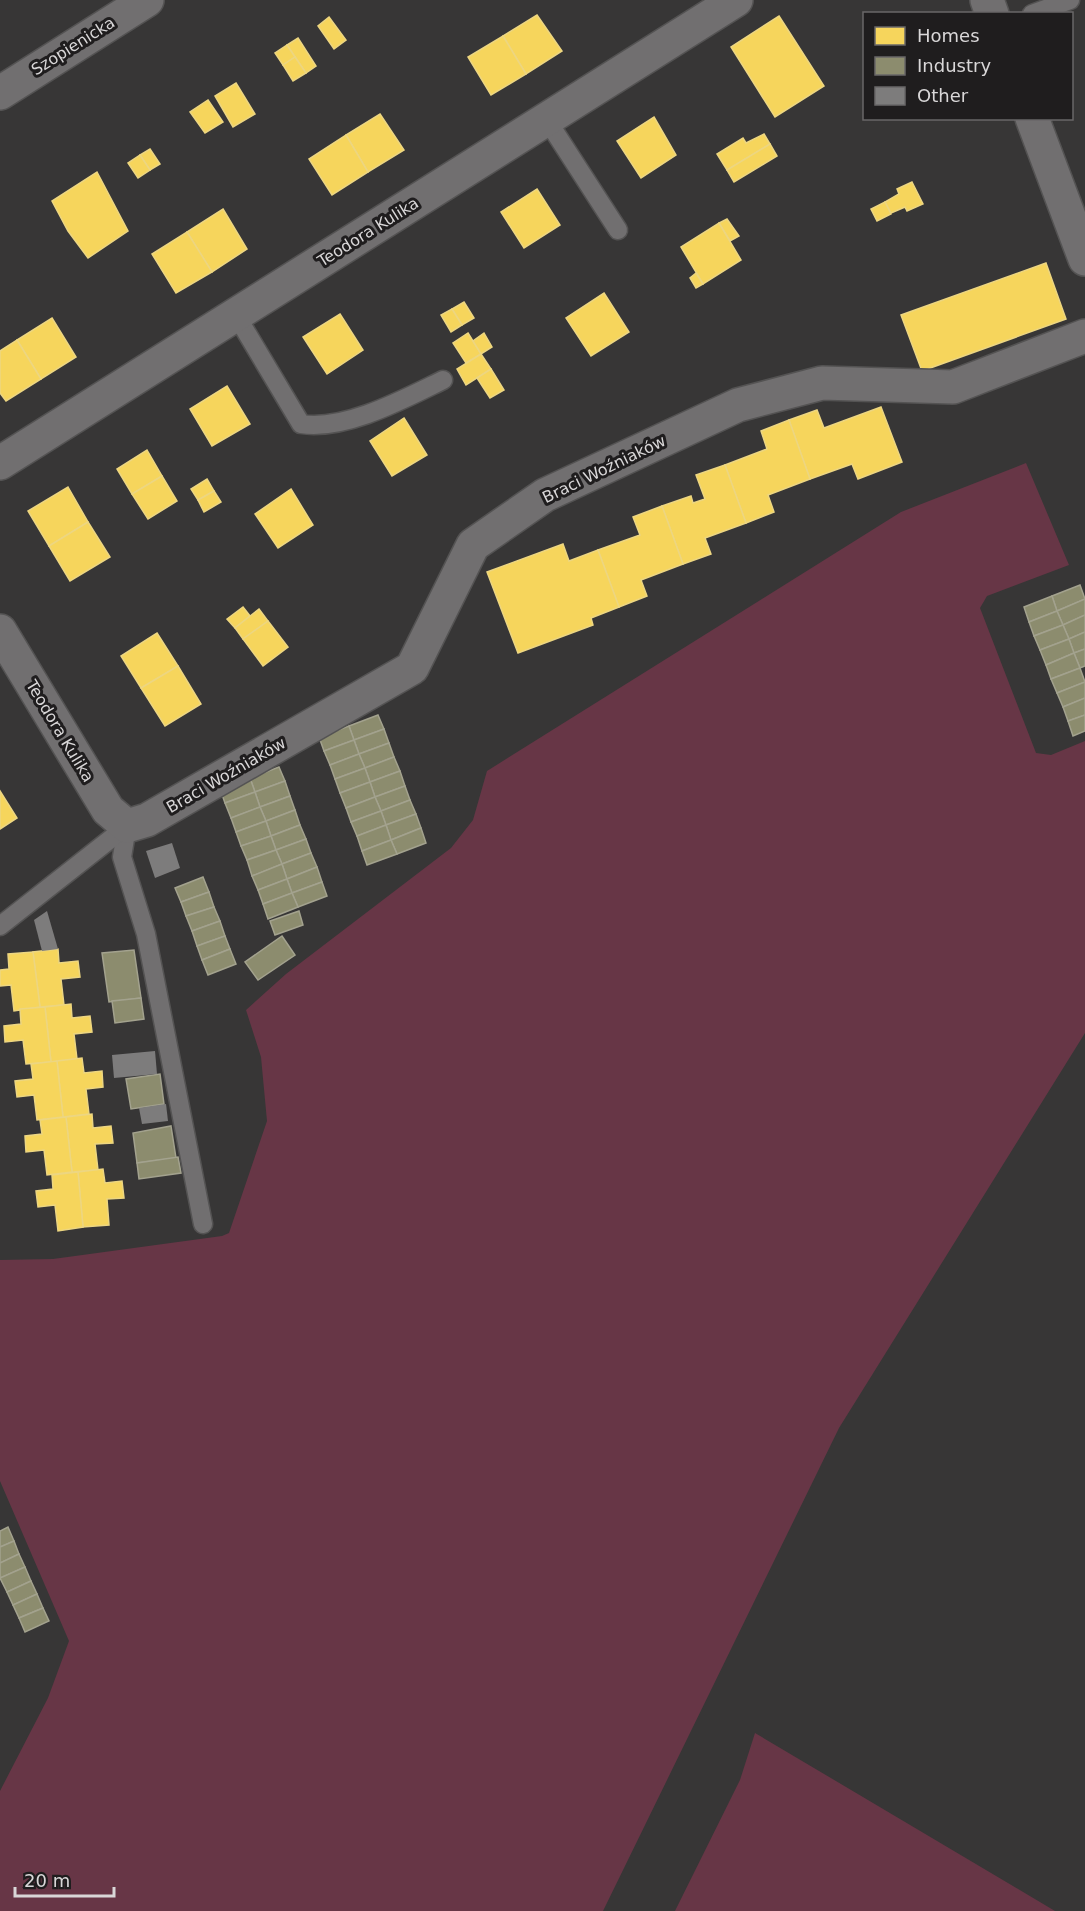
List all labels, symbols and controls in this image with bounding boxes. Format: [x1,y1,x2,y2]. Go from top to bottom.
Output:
legend [863,12,1073,120]
street label: Szopienicka [28,13,118,79]
text: Homes [917,25,980,46]
text: Industry [917,55,991,76]
text: Other [917,85,969,106]
street label: Teodora Kulika [313,193,422,271]
street label: Braci Woźniaków [539,431,669,507]
street label: Teodora Kulika [22,676,98,785]
street label: Braci Woźniaków [163,733,289,817]
scale bar [15,1860,114,1898]
text: 20 m [24,1870,70,1891]

